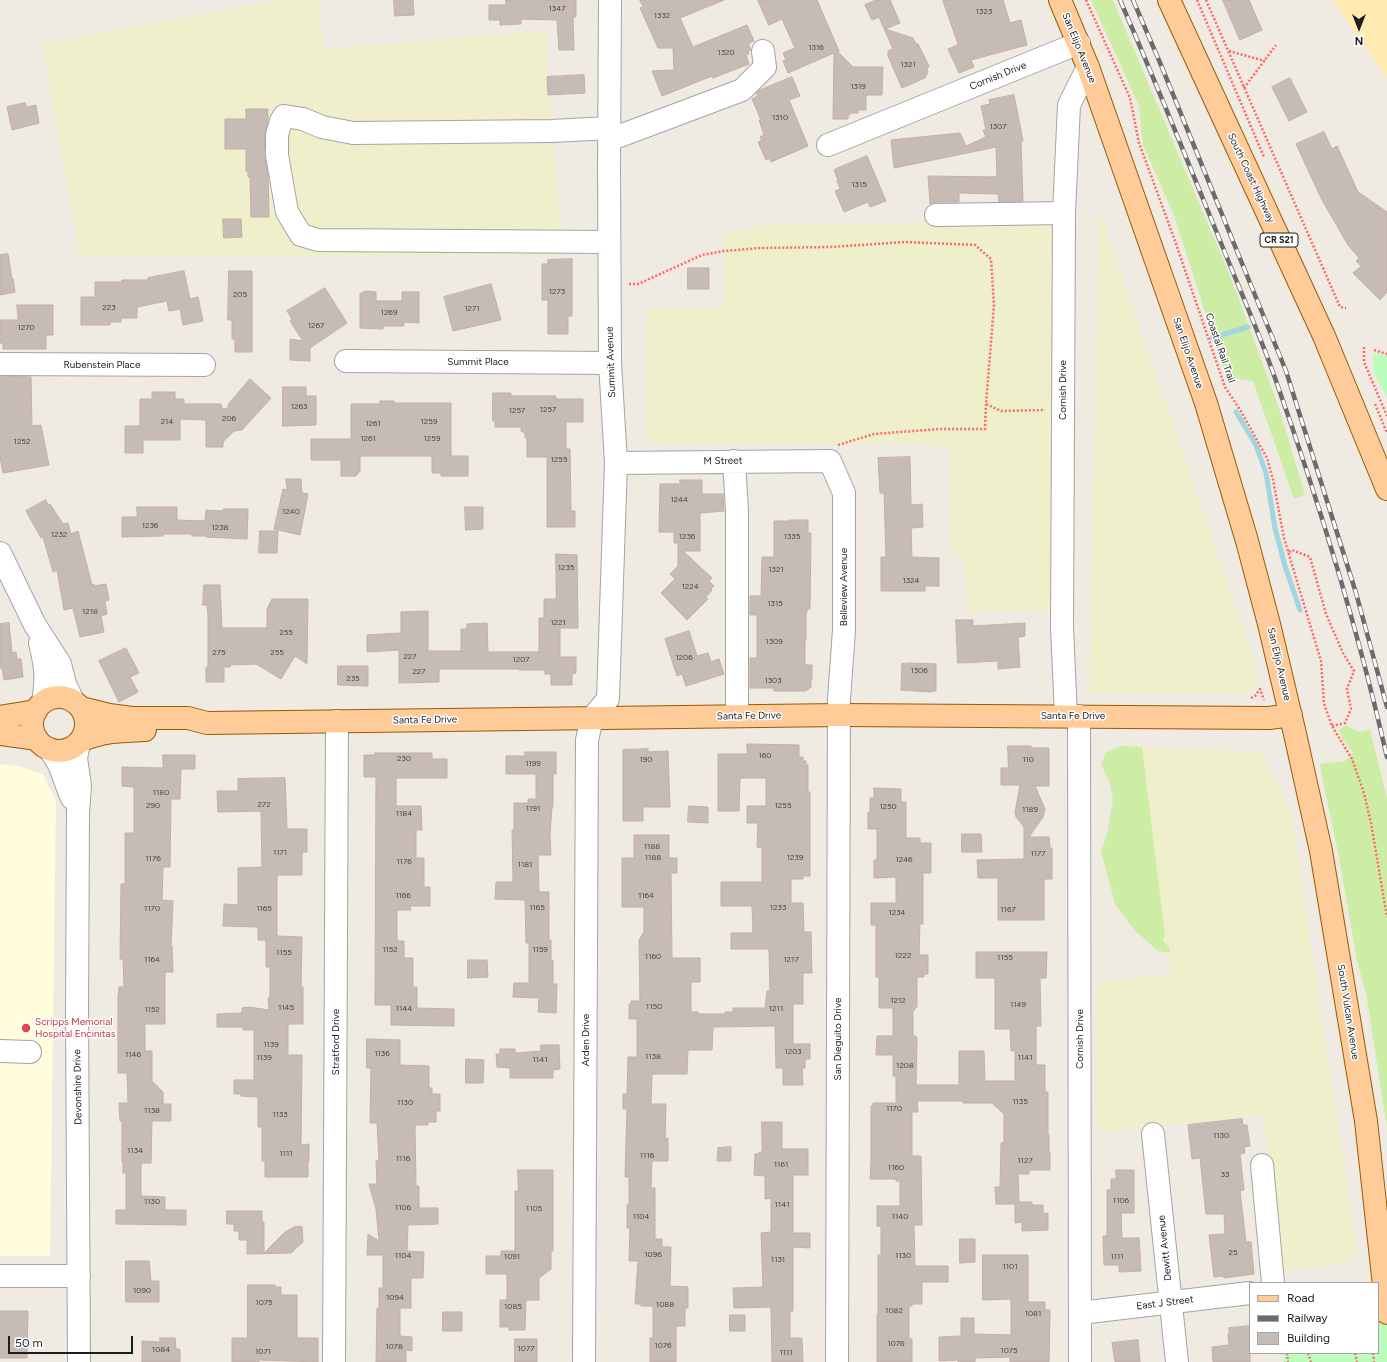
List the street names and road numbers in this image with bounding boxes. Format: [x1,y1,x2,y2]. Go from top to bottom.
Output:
street label: San Elijo Avenue [1059,11,1099,85]
street label: Cornish Drive [968,59,1028,93]
street label: South Coast Highway [1225,131,1277,225]
road number: CR S21 [1260,233,1298,247]
street label: Coastal Rail Trail [1202,312,1238,384]
street label: San Elijo Avenue [1170,316,1206,390]
street label: Summit Avenue [604,326,618,398]
street label: Summit Place [447,356,509,368]
street label: Rubenstein Place [64,359,140,371]
street label: Cornish Drive [1057,360,1069,420]
street label: M Street [703,455,743,467]
street label: Belleview Avenue [838,548,850,626]
street label: San Elijo Avenue [1265,626,1293,702]
street label: Santa Fe Drive [717,709,781,723]
street label: Santa Fe Drive [1041,710,1105,722]
street label: Santa Fe Drive [393,713,457,727]
street label: South Vulcan Avenue [1335,963,1361,1061]
street label: San Dieguito Drive [832,998,844,1080]
street label: Stratford Drive [330,1009,342,1075]
street label: Cornish Drive [1074,1009,1086,1069]
street label: Arden Drive [580,1014,592,1066]
street label: Devonshire Drive [71,1049,85,1125]
street label: Dewitt Avenue [1156,1214,1174,1282]
street label: East J Street [1136,1294,1194,1312]

